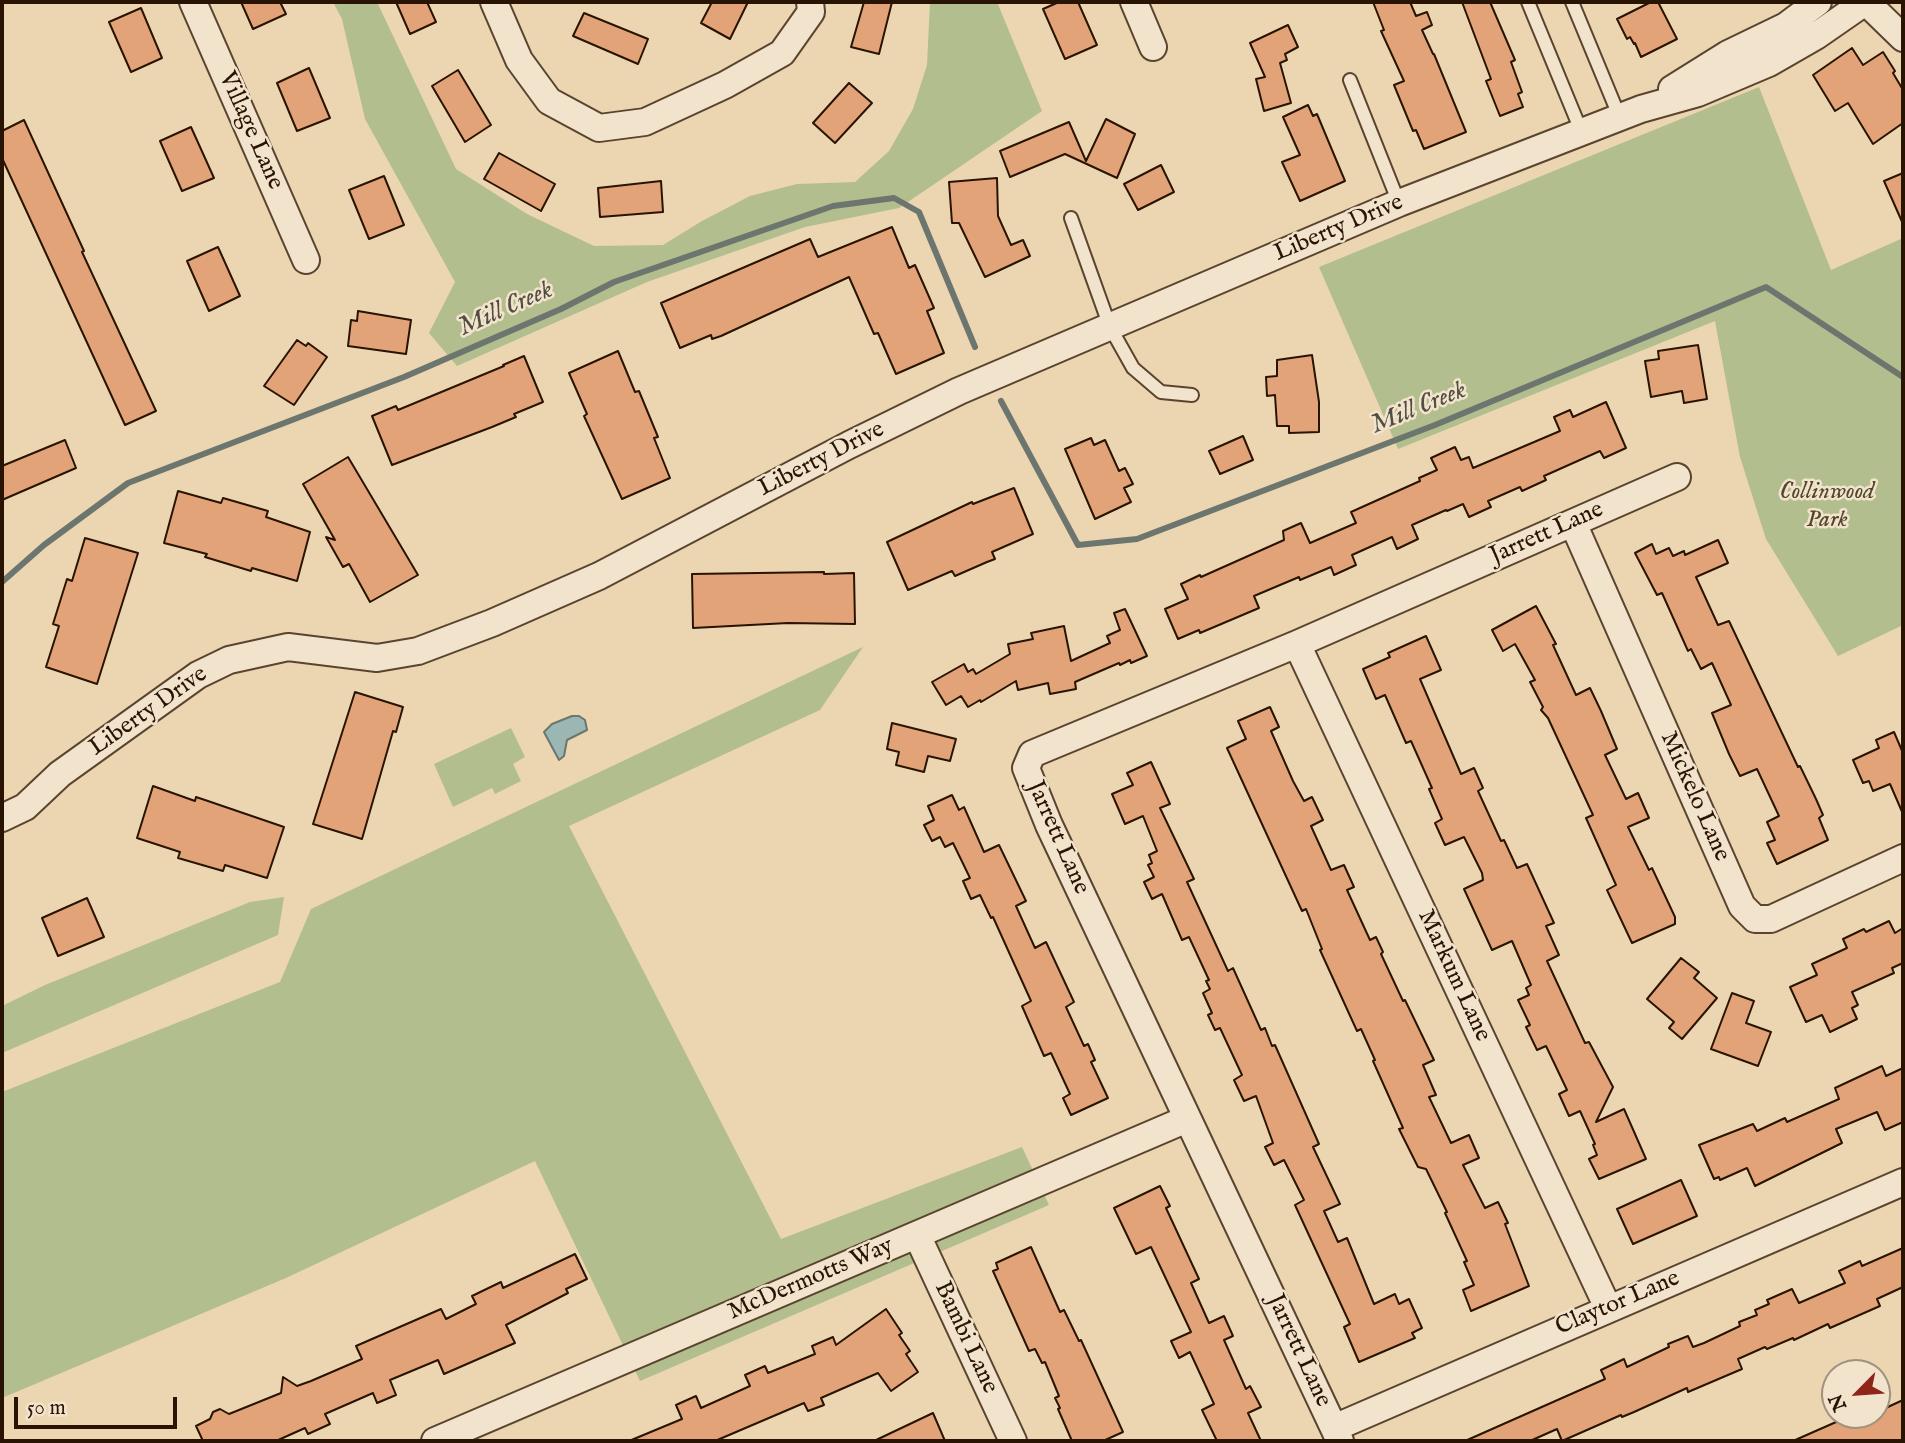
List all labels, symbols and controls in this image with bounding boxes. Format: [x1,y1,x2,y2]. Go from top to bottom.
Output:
street label: Village Lane [211,68,289,194]
street label: Liberty Drive [1270,189,1408,269]
water label: Mill Creek [454,275,558,345]
water label: Mill Creek [1367,376,1471,442]
street label: Liberty Drive [754,416,890,504]
park label: Collinwood Park [1780,479,1874,535]
street label: Jarrett Lane [1486,496,1608,572]
street label: Liberty Drive [85,661,213,763]
street label: Mickelo Lane [1653,728,1735,866]
street label: Jarrett Lane [1019,777,1095,899]
street label: Markum Lane [1410,906,1496,1046]
street label: McDermotts Way [724,1232,898,1328]
street label: Claytor Lane [1552,1265,1684,1343]
street label: Bambi Lane [927,1277,1003,1399]
street label: Jarrett Lane [1259,1290,1337,1412]
north arrow [1821,1359,1891,1429]
scale bar [18,1384,180,1428]
text: N [1824,1390,1853,1415]
text: 50 m [27,1395,66,1422]

